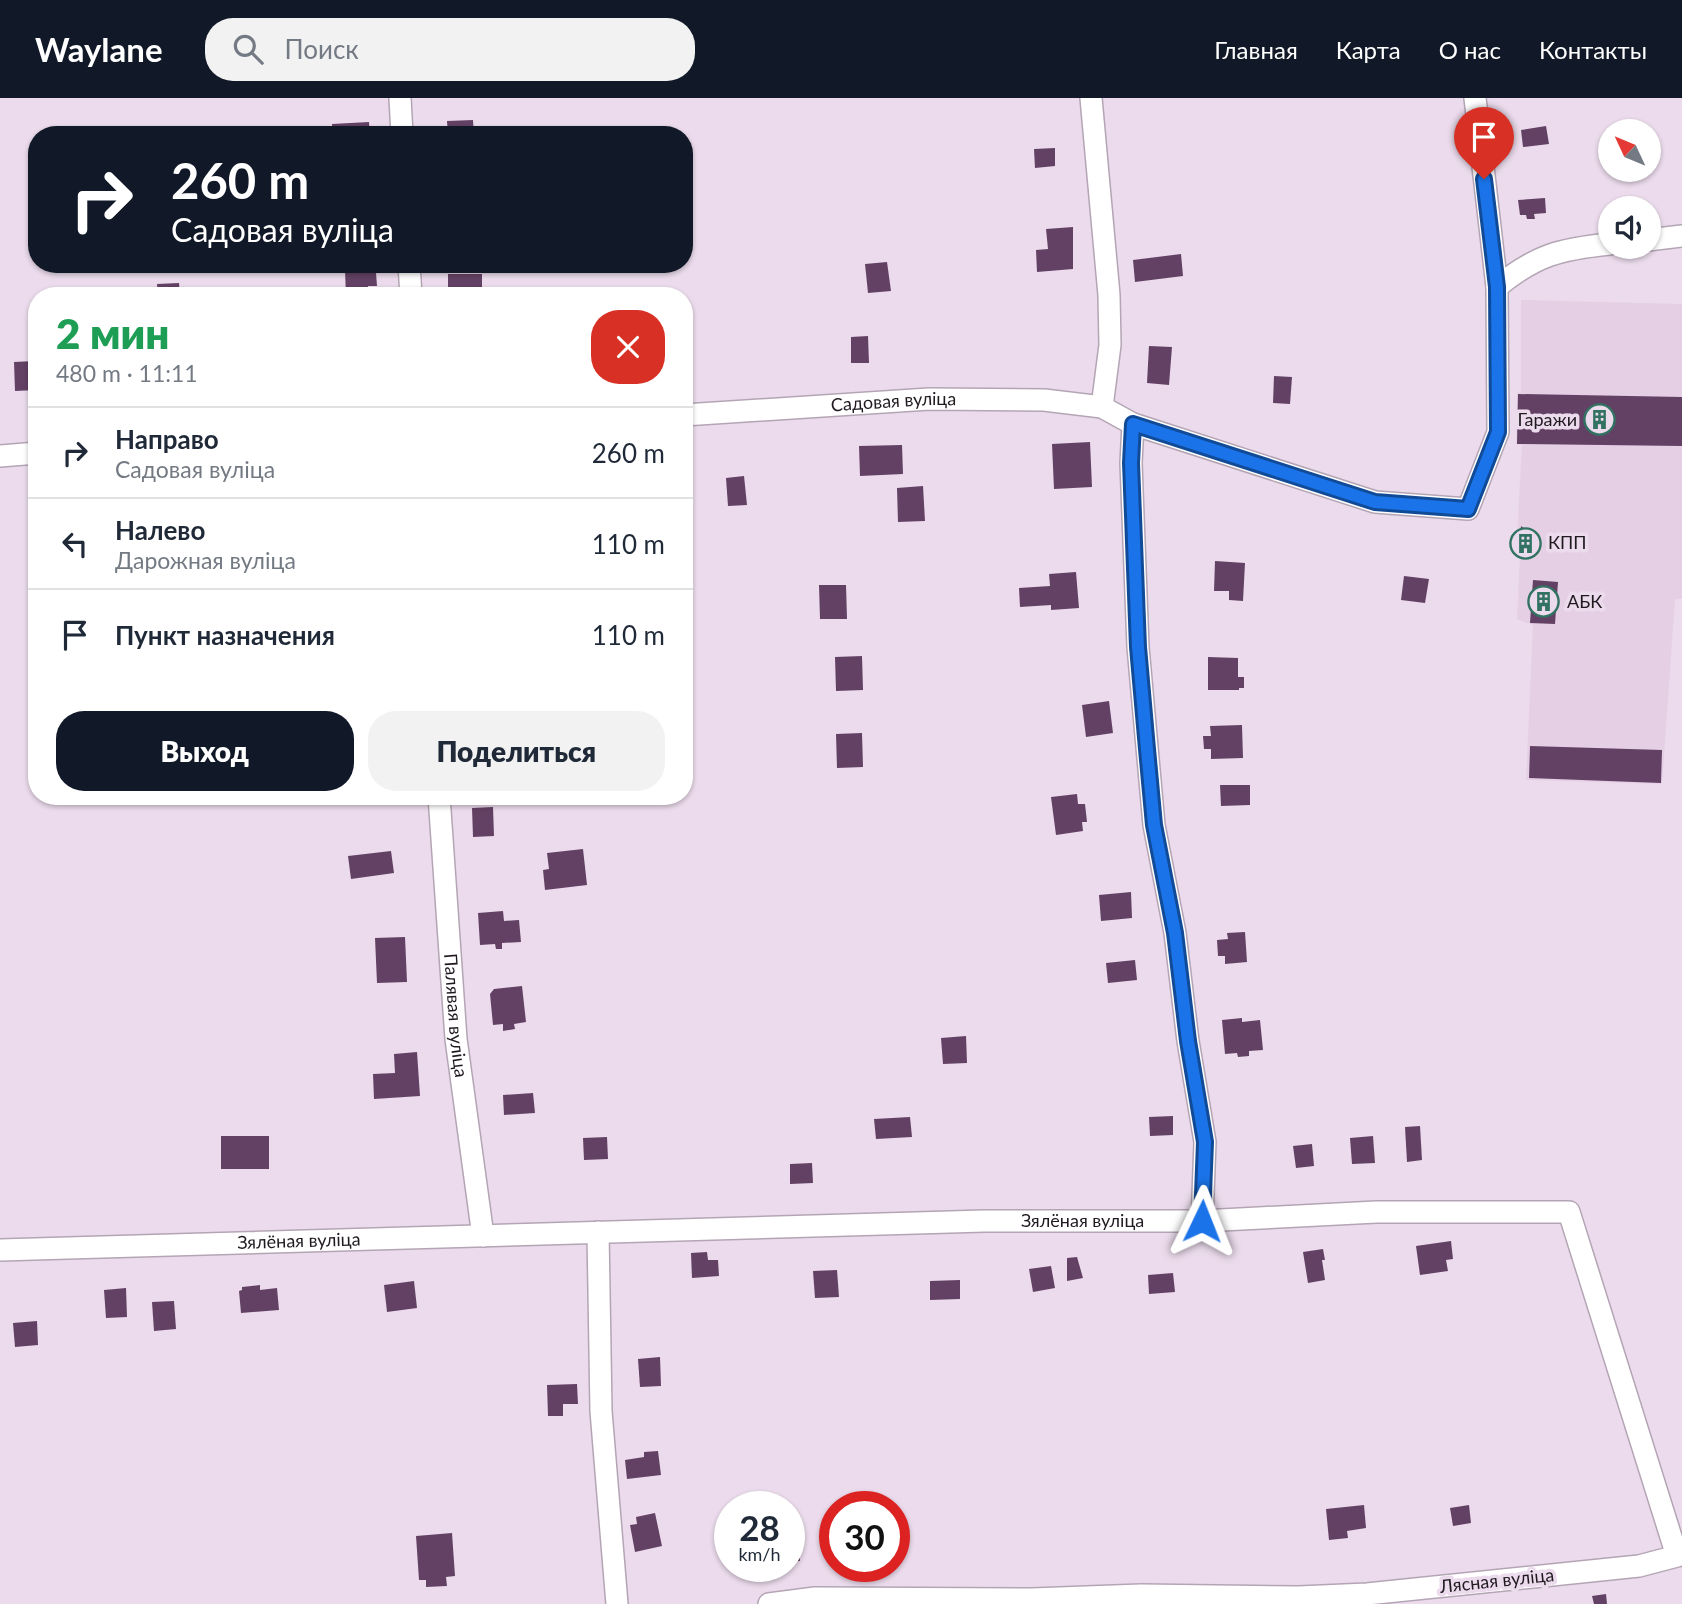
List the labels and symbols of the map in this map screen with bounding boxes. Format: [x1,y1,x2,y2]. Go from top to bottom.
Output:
pin [1454,107,1514,179]
north arrow [1598,119,1661,182]
street label: Садовая вуліца [830,387,956,415]
building icon: Гаражи [1583,403,1617,437]
place label: Гаражи [1517,408,1577,430]
building icon: КПП [1508,526,1542,560]
place label: КПП [1548,531,1587,553]
building icon: АБК [1527,585,1561,619]
place label: АБК [1567,590,1602,612]
street label: Палявая вуліца [440,952,473,1079]
position arrow [1165,1184,1239,1258]
street label: Зялёная вуліца [1021,1209,1144,1231]
street label: Зялёная вуліца [237,1227,361,1253]
speed limit sign: 30 [819,1491,910,1582]
street label: Лясная вуліца [1438,1563,1555,1597]

